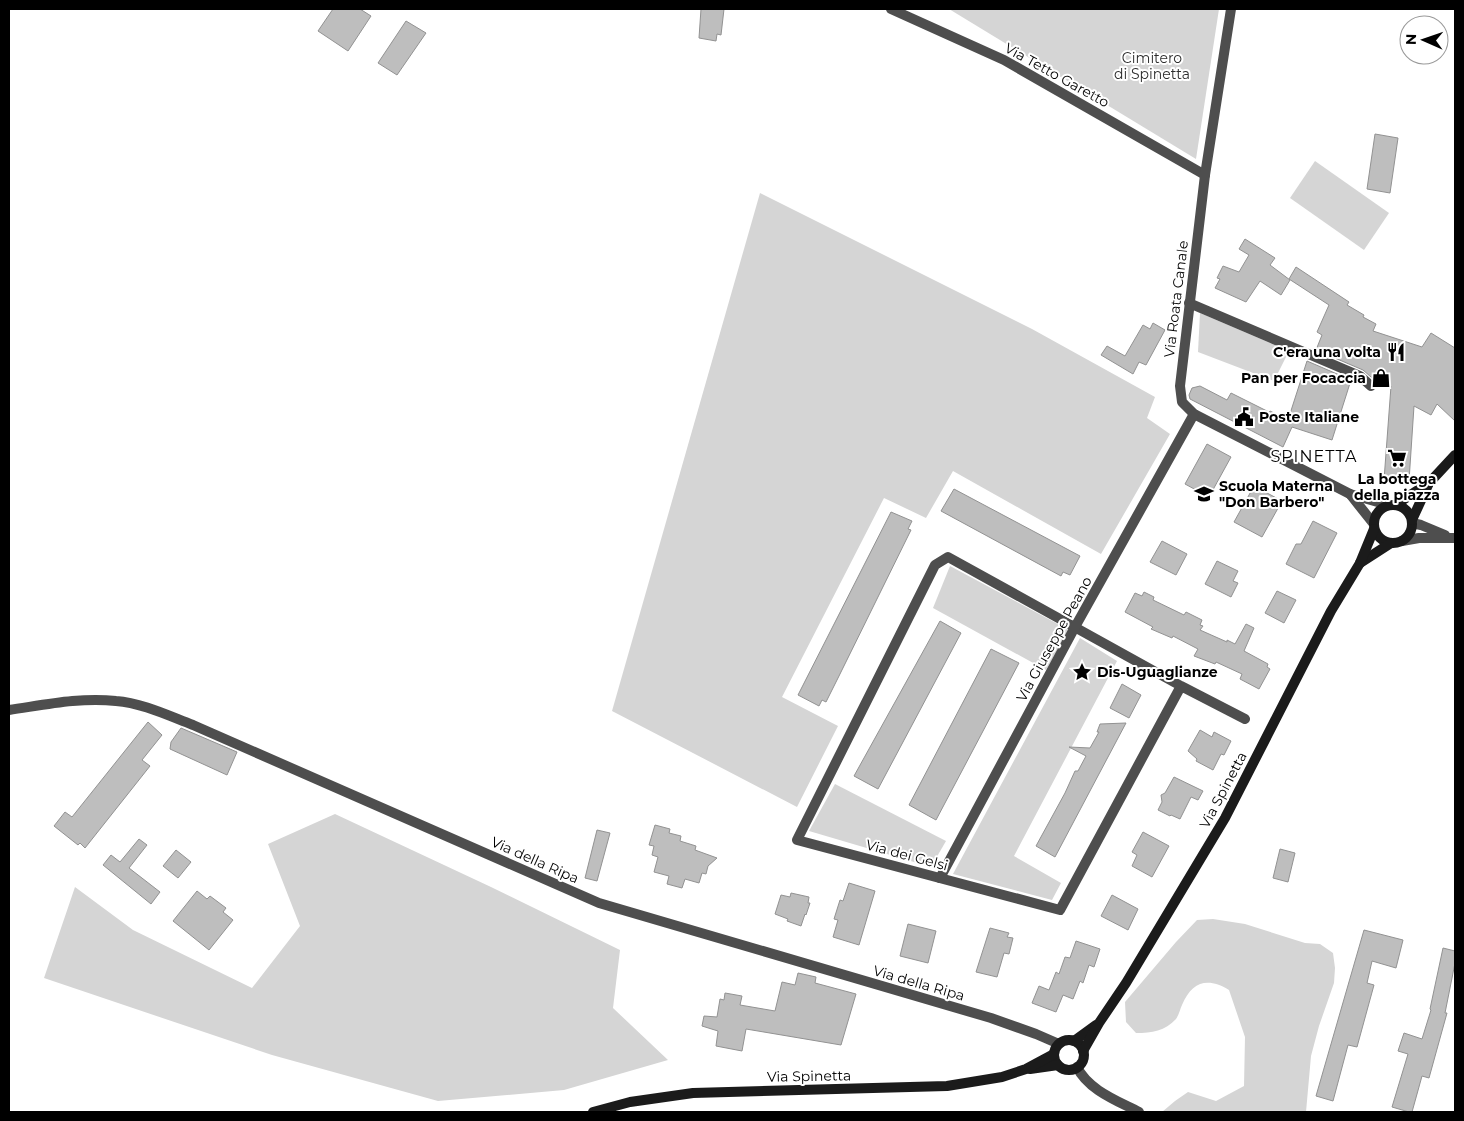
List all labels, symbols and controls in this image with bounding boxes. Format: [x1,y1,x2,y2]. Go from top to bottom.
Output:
north arrow [1399,15,1449,65]
text: N [1402,34,1420,46]
street label: Via Tetto Garetto [1001,39,1113,111]
park label: Cimitero di Spinetta [1114,49,1190,83]
street label: Via Roata Canale [1160,239,1192,359]
restaurant icon: C'era una volta [1385,341,1407,363]
place label: C'era una volta [1273,343,1381,361]
shop icon: Pan per Focaccia [1370,367,1392,389]
place label: Pan per Focaccia [1241,369,1366,387]
public building icon: Poste Italiane [1233,406,1255,428]
place label: Poste Italiane [1259,408,1359,426]
district label: SPINETTA [1270,447,1358,466]
supermarket icon: La bottega della piazza [1386,447,1408,469]
place label: La bottega della piazza [1354,470,1440,504]
place label: Scuola Materna "Don Barbero" [1219,477,1333,511]
school or university icon: Scuola Materna "Don Barbero" [1193,483,1215,505]
street label: Via Giuseppe Peano [1012,573,1096,705]
place icon: Dis-Uguaglianze [1071,661,1093,683]
place label: Dis-Uguaglianze [1097,663,1218,681]
street label: Via Spinetta [1195,749,1251,831]
street label: Via della Ripa [488,833,582,887]
street label: Via dei Gelsi [864,835,950,875]
street label: Via della Ripa [871,961,967,1005]
street label: Via Spinetta [767,1066,851,1086]

